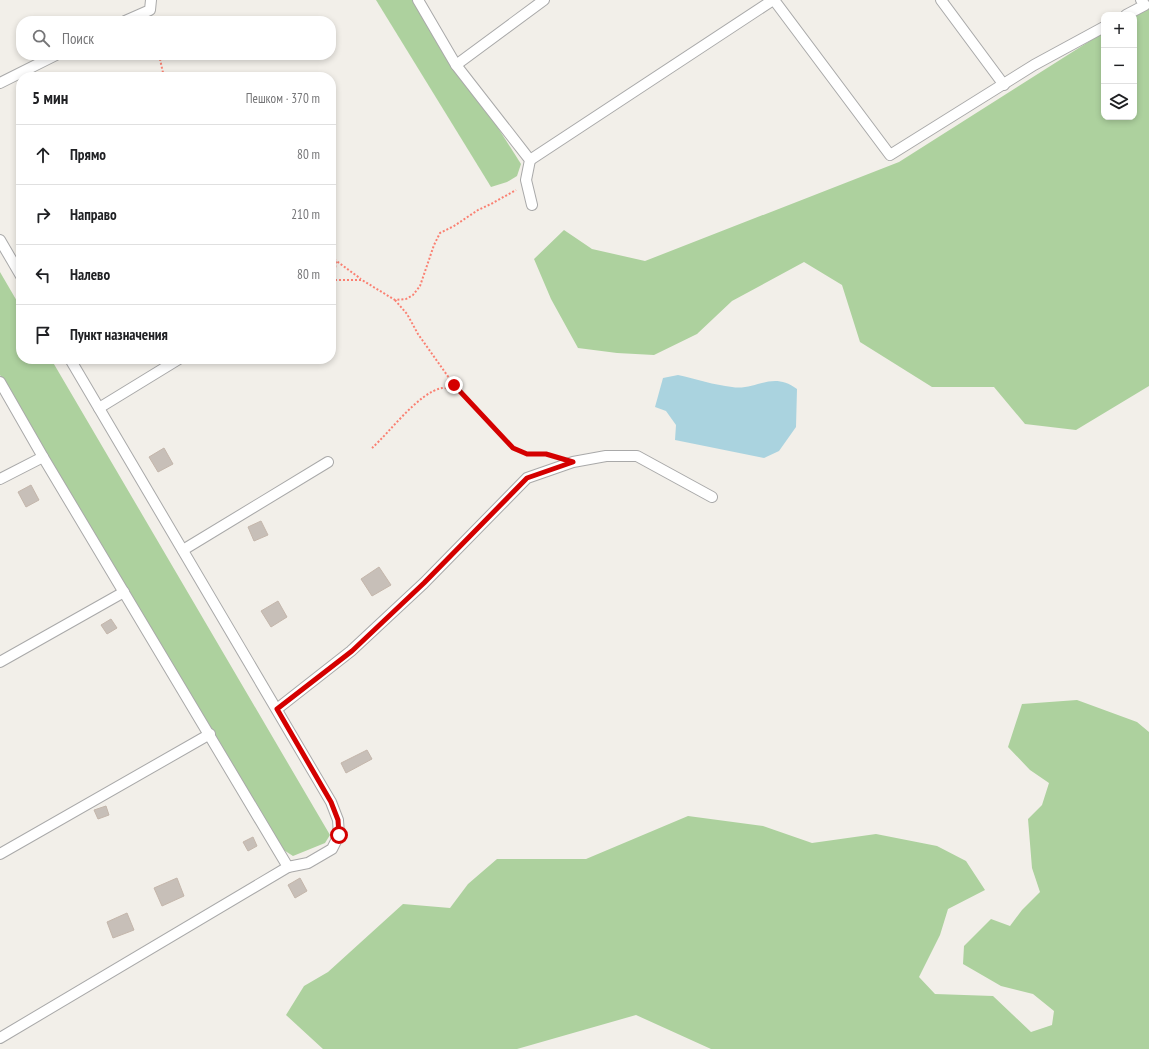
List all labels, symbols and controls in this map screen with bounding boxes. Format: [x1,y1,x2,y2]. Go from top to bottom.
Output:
map controls [1101,12,1137,120]
button: + [1101,12,1137,48]
search box [16,16,336,60]
icon: search [30,27,52,49]
text: Поиск [62,29,94,48]
button: − [1101,48,1137,84]
button: layers [1101,84,1137,120]
text: 5 мин [32,87,68,109]
text: Пешком · 370 m [246,90,320,107]
icon: ahead [32,144,54,166]
text: Прямо [70,145,106,164]
text: 80 m [297,146,320,163]
icon: right [32,204,54,226]
text: Направо [70,205,117,224]
text: 210 m [291,206,320,223]
icon: left [32,264,54,286]
text: Налево [70,265,110,284]
text: 80 m [297,266,320,283]
icon: arrive [32,324,54,346]
text: Пункт назначения [70,325,168,344]
route end [445,376,463,394]
route start [330,826,348,844]

